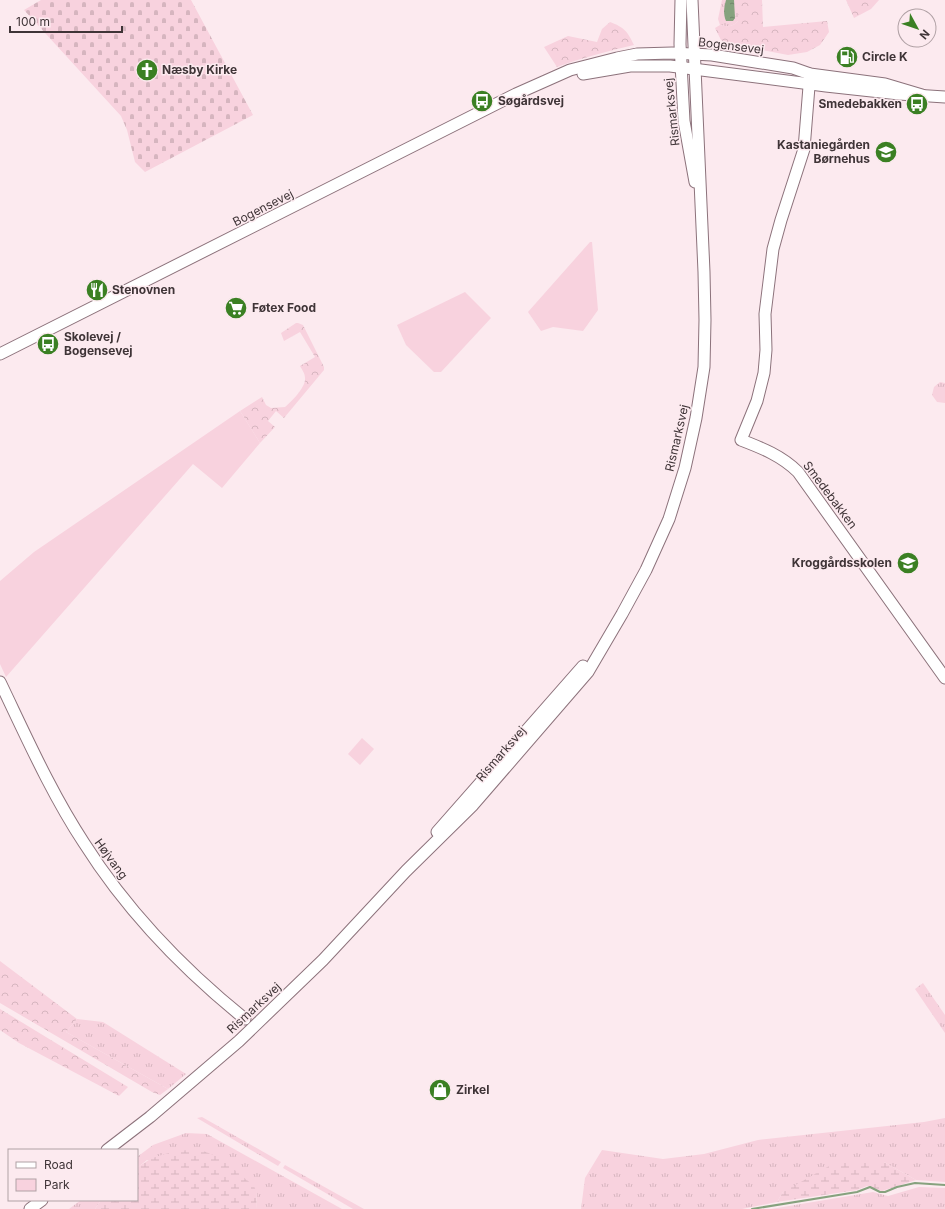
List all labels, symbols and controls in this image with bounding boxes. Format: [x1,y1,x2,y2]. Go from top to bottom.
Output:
scale bar [10,8,122,34]
north arrow [897,8,937,48]
text: 100 m [16,14,50,29]
text: N [917,27,933,42]
street label: Bogensevej [697,34,765,57]
fuel station icon: Circle K [834,44,860,70]
place label: Circle K [862,49,908,64]
church icon: Næsby Kirke [134,57,160,83]
place label: Næsby Kirke [162,62,237,77]
street label: Rismarksvej [660,77,683,147]
bus stop icon: Søgårdsvej [469,88,495,114]
bus stop icon: Smedebakken [904,91,930,117]
place label: Søgårdsvej [498,93,564,108]
place label: Smedebakken [818,96,902,111]
place label: Kastaniegården Børnehus [777,137,870,166]
school or university icon: Kastaniegården Børnehus [873,139,899,165]
street label: Bogensevej [230,186,296,229]
restaurant icon: Stenovnen [84,277,110,303]
place label: Stenovnen [112,282,175,297]
supermarket icon: Føtex Food [223,295,249,321]
place label: Føtex Food [252,300,316,315]
place label: Skolevej / Bogensevej [64,329,133,358]
bus stop icon: Skolevej / Bogensevej [35,331,61,357]
street label: Rismarksvej [662,403,692,473]
street label: Smedebakken [800,458,861,531]
school or university icon: Kroggårdsskolen [895,550,921,576]
place label: Kroggårdsskolen [792,555,892,570]
street label: Rismarksvej [473,723,529,784]
street label: Højvang [92,835,131,882]
street label: Rismarksvej [224,979,284,1036]
shop icon: Zirkel [427,1077,453,1103]
place label: Zirkel [456,1082,489,1097]
legend [8,1149,138,1201]
text: Road [44,1157,73,1172]
text: Park [44,1177,70,1192]

